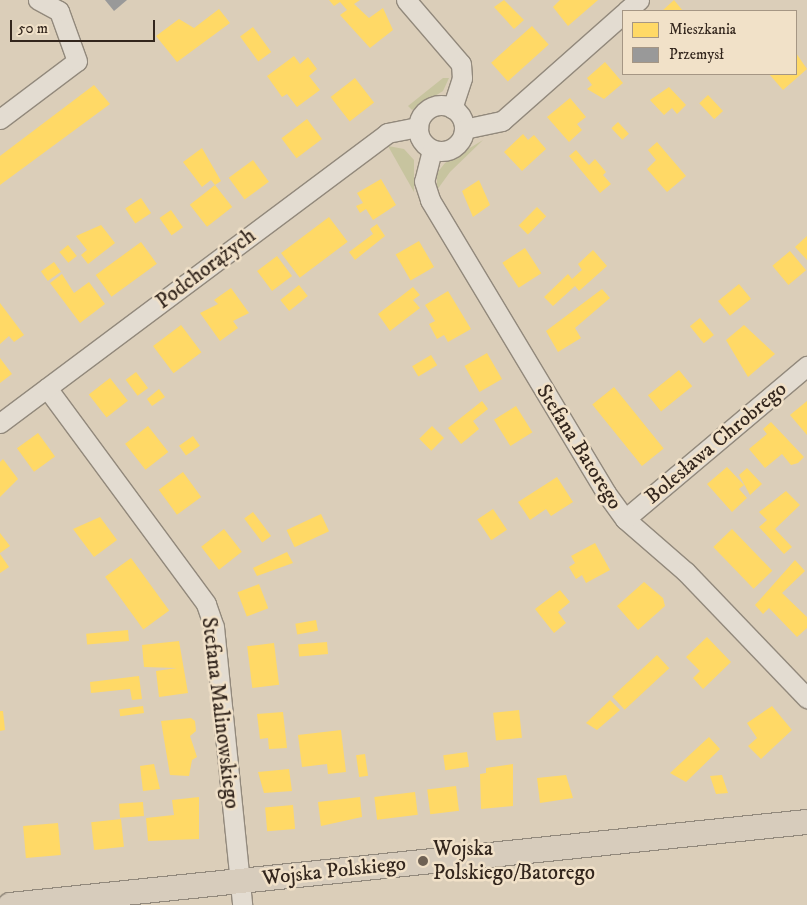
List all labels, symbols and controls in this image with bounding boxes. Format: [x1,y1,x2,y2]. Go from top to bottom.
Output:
scale bar [12,10,158,42]
legend [622,10,797,75]
text: 50 m [18,19,48,38]
text: Mieszkania [669,20,736,39]
text: Przemysł [669,45,724,64]
street label: Podchorążych [151,223,261,315]
street label: Bolesława Chrobrego [640,376,792,510]
street label: Stefana Batorego [531,380,627,514]
street label: Stefana Malinowskiego [196,616,244,810]
place label: Wojska Polskiego/Batorego [433,836,595,886]
street label: Wojska Polskiego [261,851,407,891]
marker: Wojska Polskiego/Batorego [417,855,429,867]

